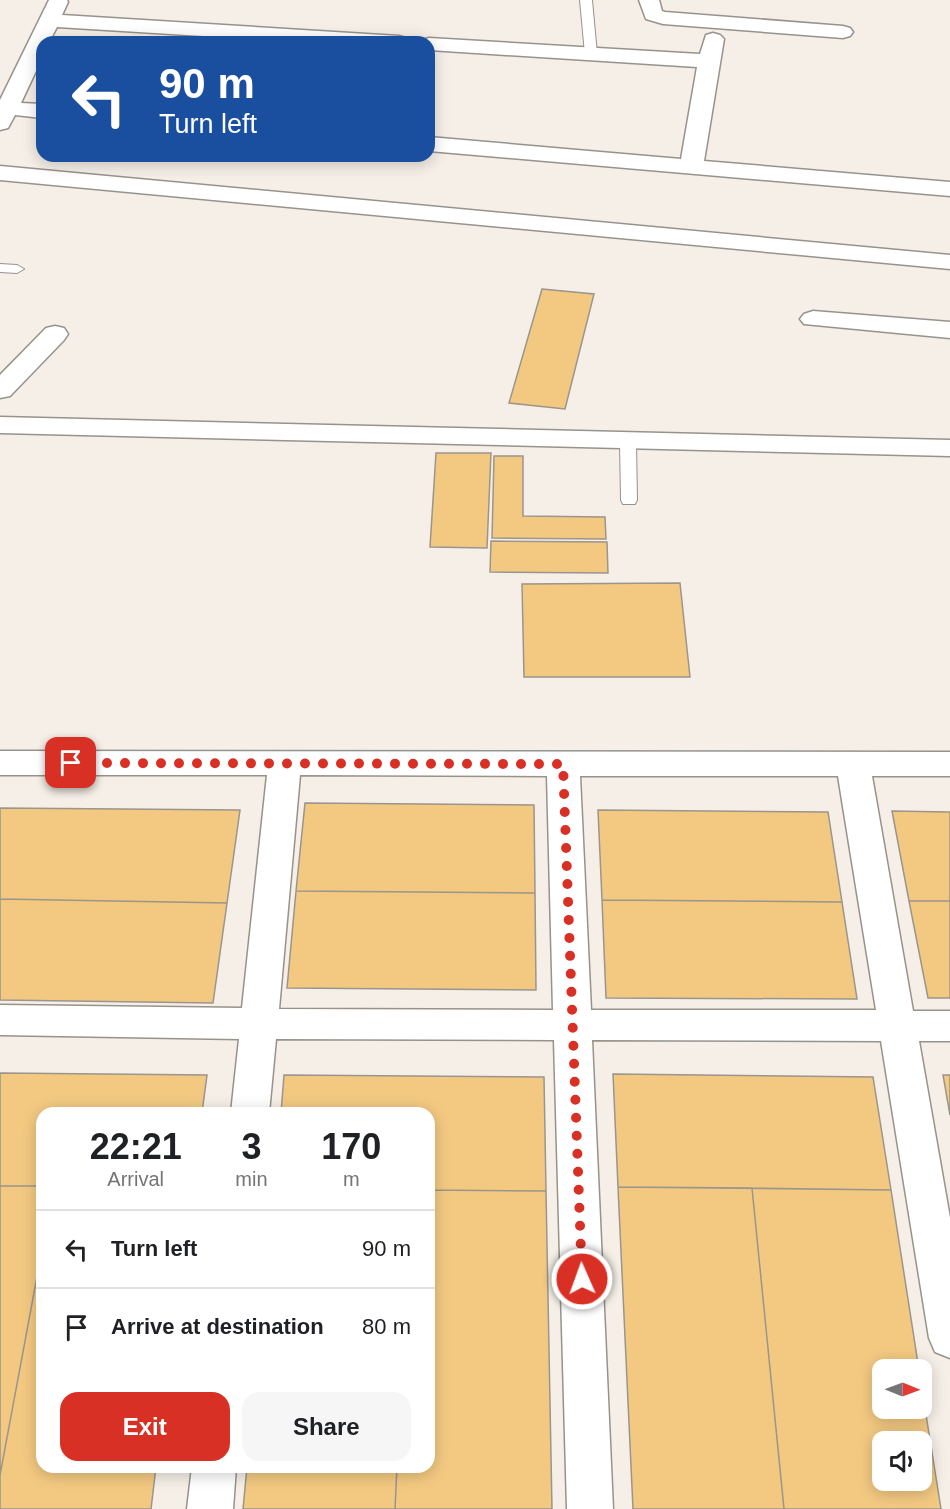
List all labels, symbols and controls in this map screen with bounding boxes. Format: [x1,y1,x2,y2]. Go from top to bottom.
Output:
icon: left [60,60,138,138]
text: 90 m [159,60,255,107]
text: Turn left [159,109,257,139]
pin [45,737,96,788]
icon: arrive [54,746,87,779]
text: 22:21 [90,1126,182,1167]
text: 3 [241,1126,261,1167]
text: 170 [321,1126,381,1167]
text: Arrival [107,1168,164,1190]
text: min [235,1168,268,1190]
text: m [343,1168,360,1190]
icon: left [60,1233,93,1266]
text: Turn left [111,1236,197,1261]
text: 90 m [362,1236,411,1261]
position arrow [550,1247,614,1311]
icon: arrive [60,1311,93,1344]
text: Arrive at destination [111,1314,324,1339]
text: 80 m [362,1314,411,1339]
north arrow [872,1359,932,1419]
map controls [872,1359,932,1491]
button: Exit [60,1392,230,1461]
button: Share [242,1392,411,1461]
button: sound [872,1431,932,1491]

